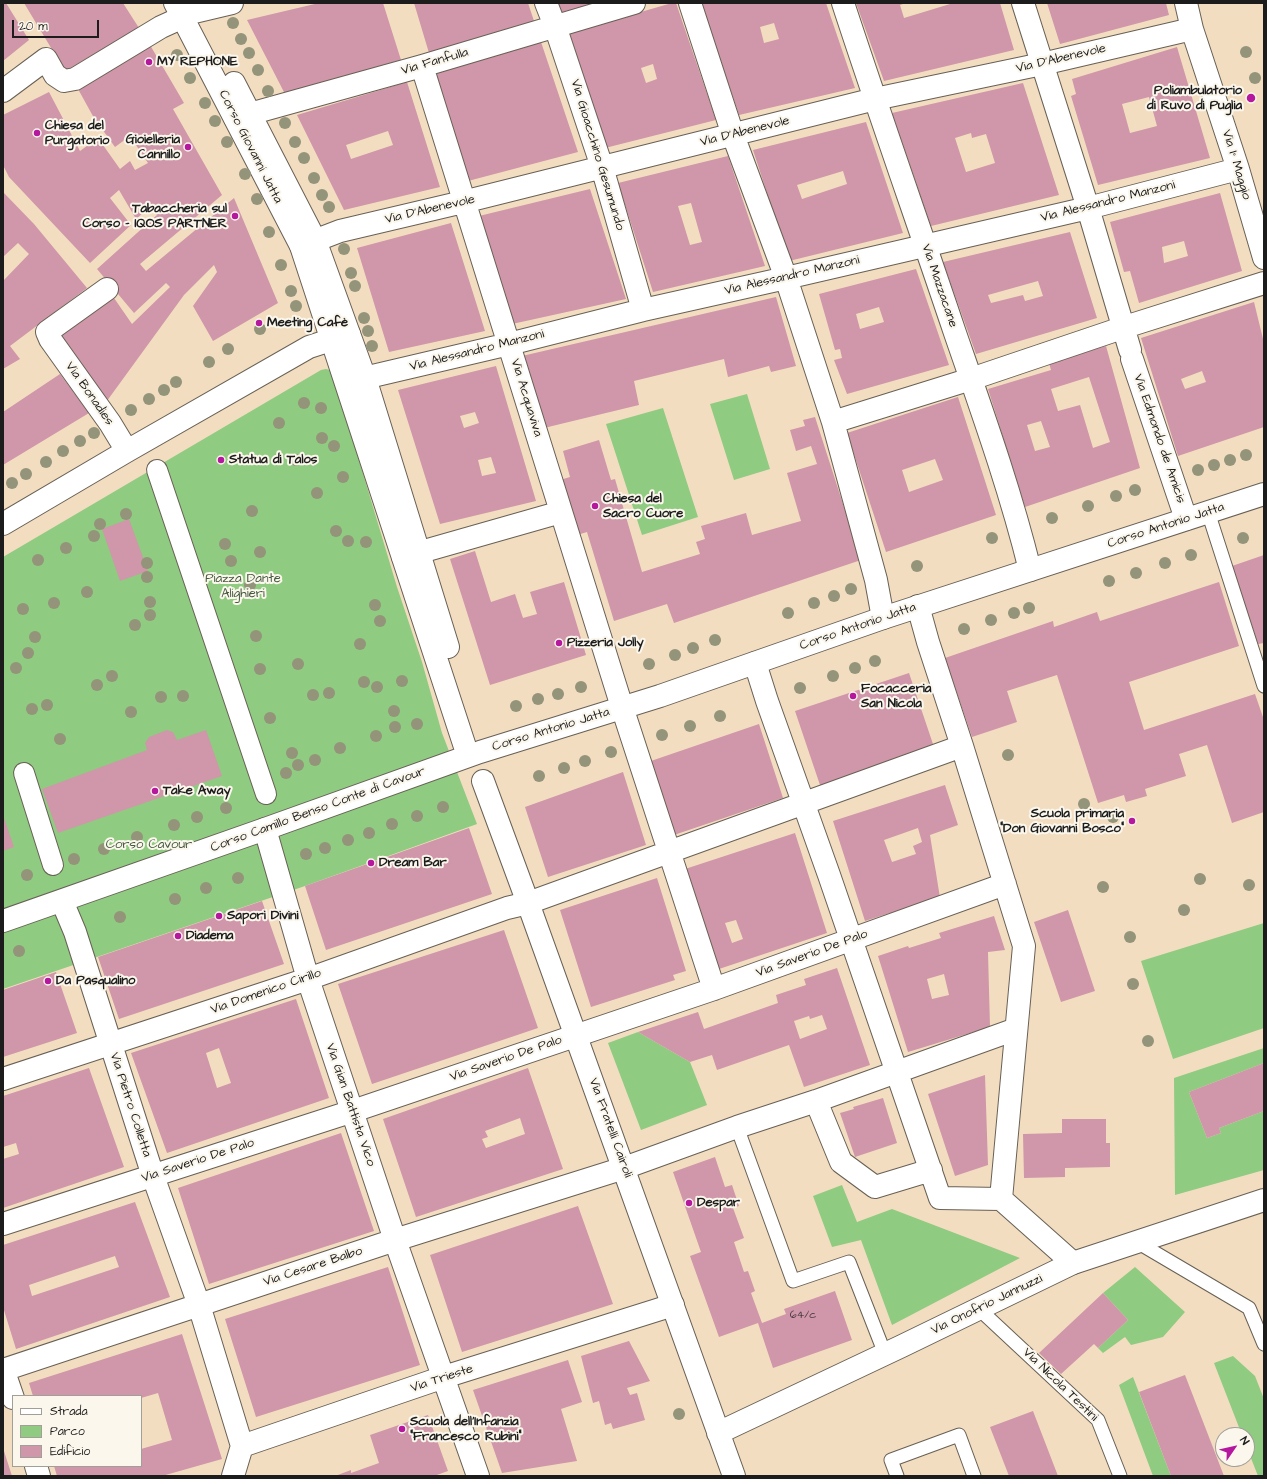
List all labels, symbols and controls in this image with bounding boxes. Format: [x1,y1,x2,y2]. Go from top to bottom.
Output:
scale bar [14,12,101,38]
text: 20 m [19,18,48,35]
street label: Via D'Abenevole [1015,41,1107,77]
street label: Via Fanfulla [400,45,470,79]
place label: MY REPHONE [157,54,238,70]
marker: MY REPHONE [144,57,154,67]
street label: Via Gioacchino Gesumundo [567,78,627,232]
place label: Poliambulatorio di Ruvo di Puglia [1147,83,1242,114]
street label: Corso Giovanni Jatta [215,88,285,206]
marker: Poliambulatorio di Ruvo di Puglia [1245,92,1257,104]
street label: Via D'Abenevole [699,113,791,151]
place label: Chiesa del Purgatorio [45,118,109,149]
marker: Chiesa del Purgatorio [32,128,42,138]
street label: Via I° Maggio [1218,128,1254,202]
place label: Gioielleria Cannillo [126,132,180,163]
marker: Gioielleria Cannillo [183,142,193,152]
street label: Via Alessandro Manzoni [1039,178,1177,226]
street label: Via D'Abenevole [384,192,476,228]
place label: Tabaccheria sul Corso - IQOS PARTNER [82,201,227,232]
marker: Tabaccheria sul Corso - IQOS PARTNER [230,211,240,221]
street label: Via Mazzacane [917,242,961,330]
street label: Via Alessandro Manzoni [723,253,861,299]
place label: Meeting Cafè [267,315,348,331]
marker: Meeting Cafè [254,318,264,328]
street label: Via Alessandro Manzoni [408,327,546,375]
street label: Via Acquaviva [507,357,545,439]
street label: Via Bonadies [61,359,117,429]
street label: Via Edmondo de Amicis [1130,372,1188,506]
place label: Statua di Talos [229,452,317,468]
marker: Statua di Talos [216,455,226,465]
place label: Chiesa del Sacro Cuore [603,491,683,522]
street label: Corso Antonio Jatta [1106,500,1226,552]
marker: Chiesa del Sacro Cuore [590,501,600,511]
park label: Piazza Dante Alighieri [205,571,281,602]
street label: Corso Antonio Jatta [798,600,918,654]
place label: Pizzeria Jolly [567,635,644,651]
marker: Pizzeria Jolly [554,638,564,648]
place label: Focacceria San Nicola [861,681,931,712]
marker: Focacceria San Nicola [848,691,858,701]
street label: Corso Antonio Jatta [491,705,611,755]
street label: Corso Camillo Benso Conte di Cavour [209,764,427,856]
place label: Take Away [163,783,231,799]
marker: Take Away [150,786,160,796]
place label: Scuola primaria "Don Giovanni Bosco" [1000,806,1124,837]
marker: Scuola primaria "Don Giovanni Bosco" [1127,816,1137,826]
park label: Corso Cavour [106,837,192,853]
place label: Dream Bar [379,855,447,871]
marker: Dream Bar [366,858,376,868]
place label: Sapori Divini [227,908,298,924]
marker: Sapori Divini [214,911,224,921]
street label: Via Saverio De Palo [754,927,870,981]
place label: Diadema [186,928,233,944]
marker: Diadema [173,931,183,941]
street label: Via Domenico Cirillo [209,966,323,1018]
place label: Da Pasqualino [56,973,135,989]
marker: Da Pasqualino [43,976,53,986]
street label: Via Saverio De Palo [448,1033,564,1085]
street label: Via Gian Battista Vico [322,1042,378,1168]
street label: Via Pietro Colletta [106,1051,154,1159]
street label: Via Fratelli Cairoli [585,1076,635,1180]
street label: Via Saverio De Palo [140,1135,256,1187]
place label: Despar [697,1195,740,1211]
marker: Despar [684,1198,694,1208]
street label: Via Cesare Balbo [261,1244,365,1290]
street label: Via Onofrio Jannuzzi [929,1271,1045,1339]
house number: 64/c [790,1309,816,1323]
street label: Via Nicola Testini [1019,1345,1101,1425]
street label: Via Trieste [409,1362,475,1396]
legend [12,1395,142,1467]
text: Strada [50,1403,88,1420]
place label: Scuola dell'Infanzia "Francesco Rubini" [410,1414,522,1445]
text: Parco [50,1423,85,1440]
marker: Scuola dell'Infanzia "Francesco Rubini" [397,1424,407,1434]
north arrow [1215,1427,1255,1467]
text: N [1236,1434,1253,1448]
text: Edificio [50,1443,90,1460]

